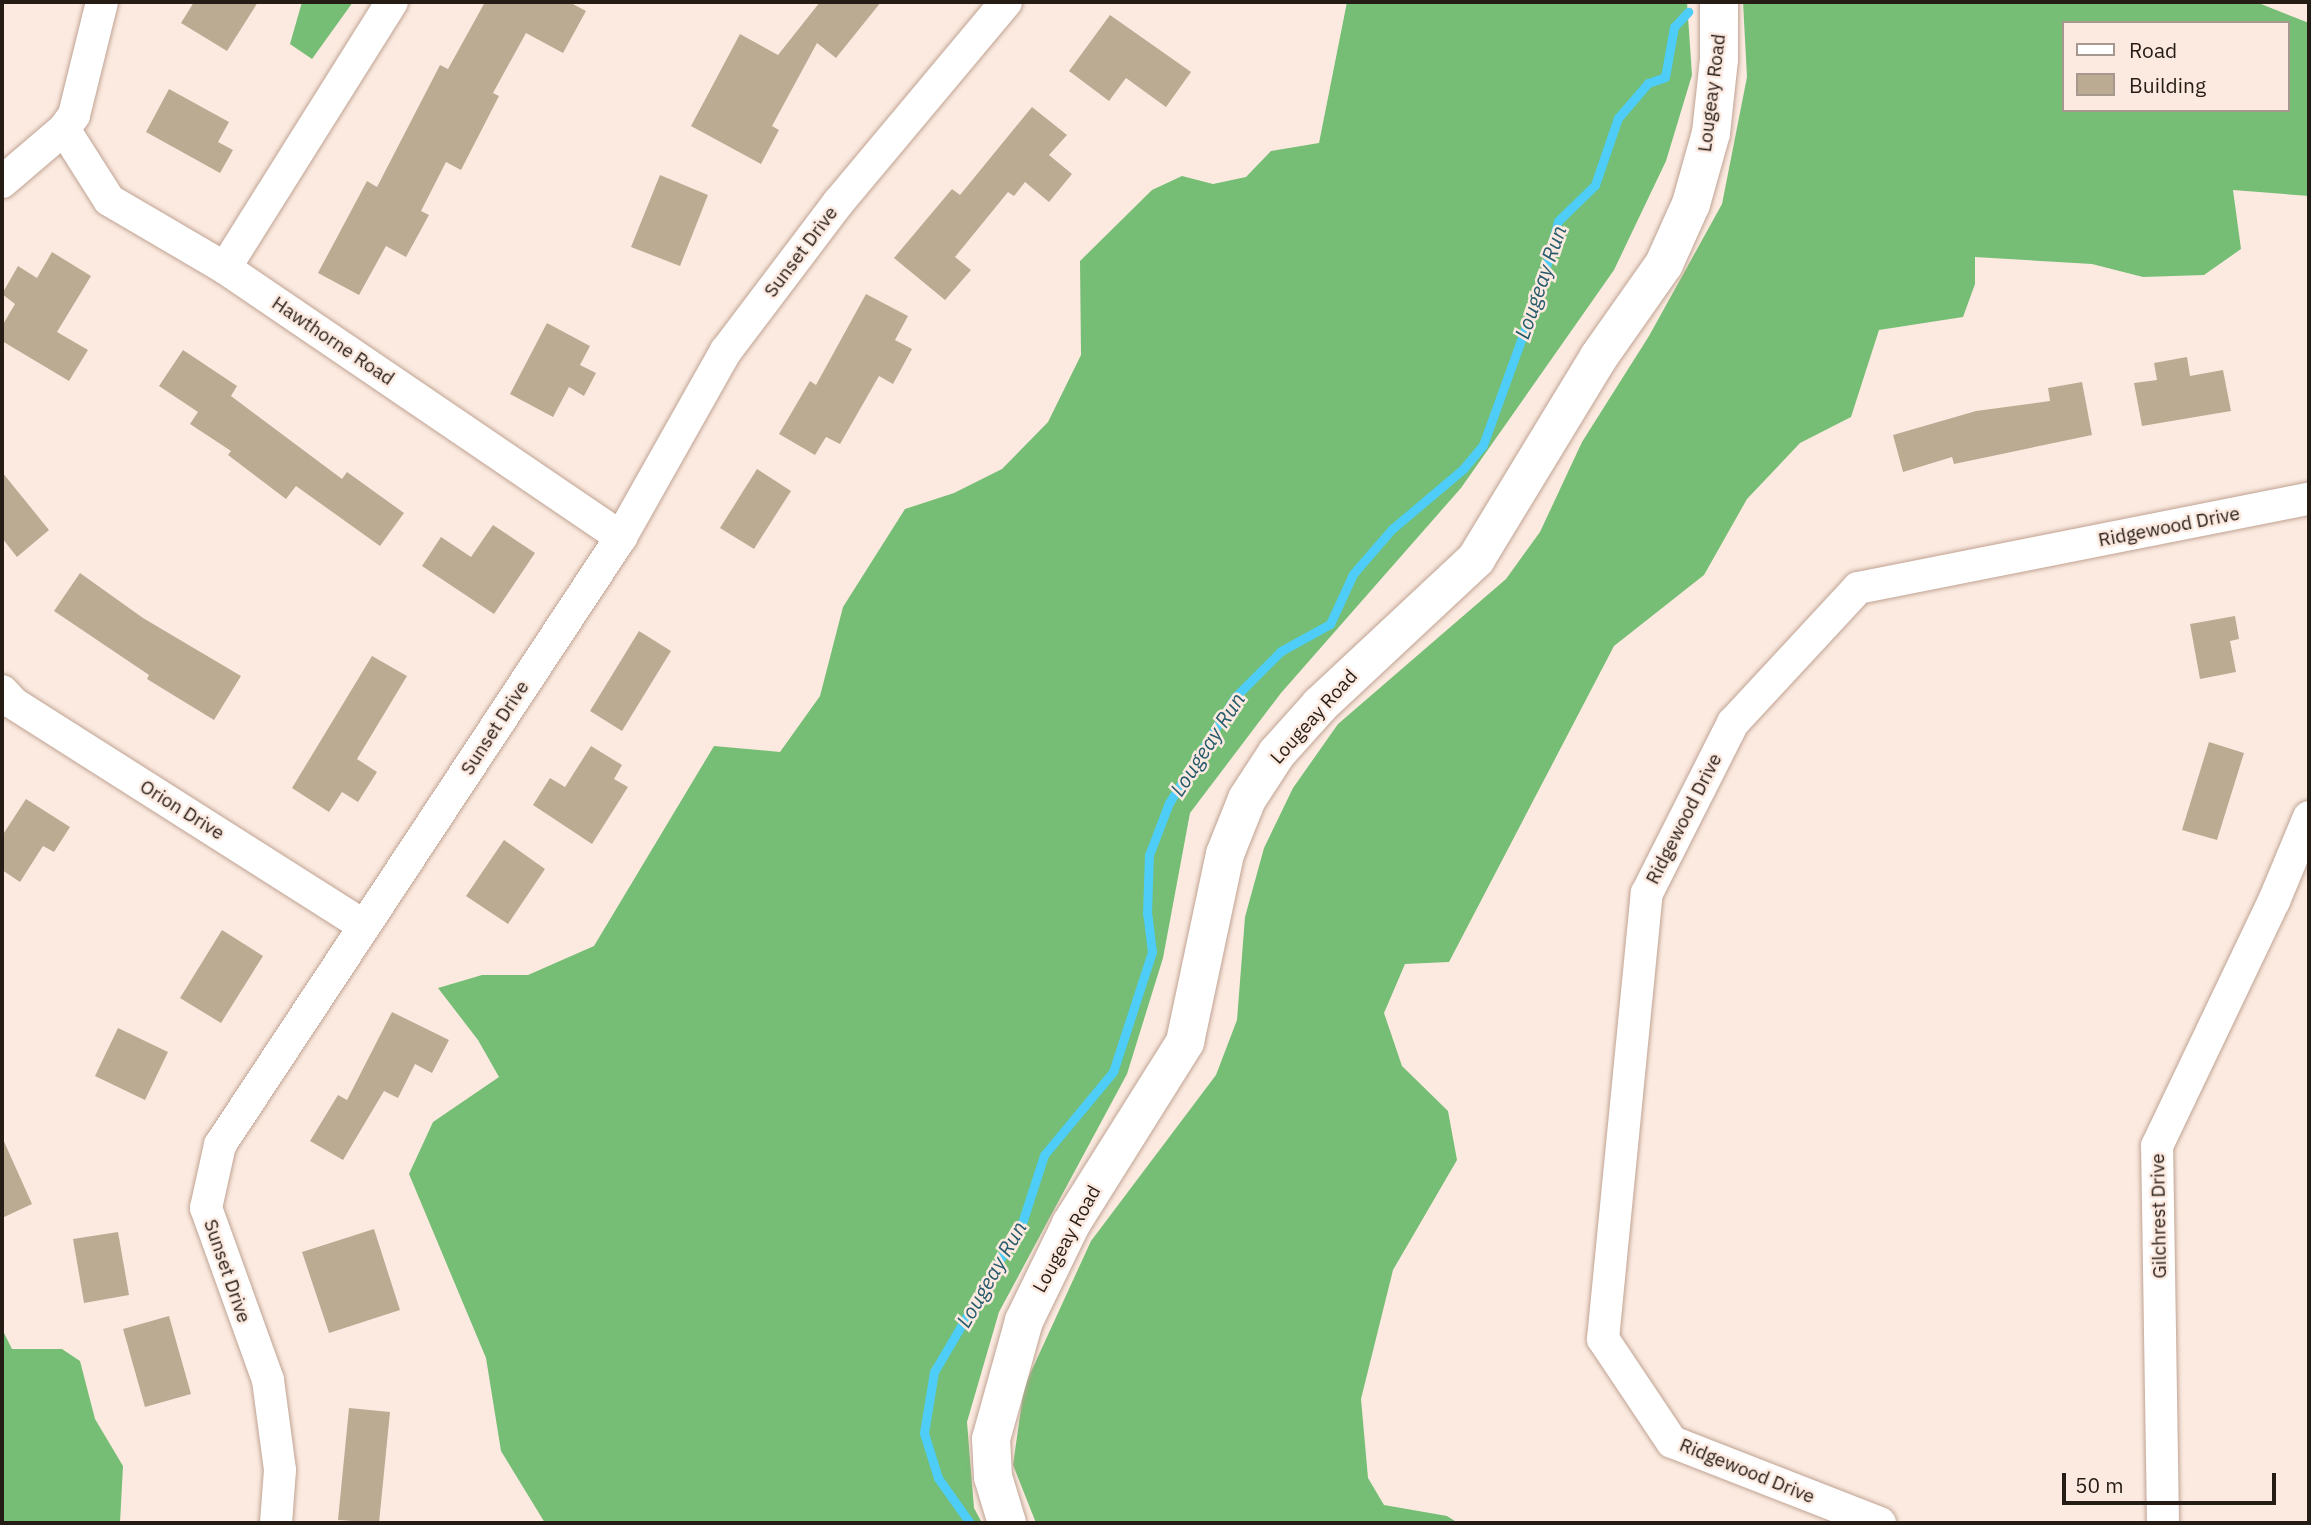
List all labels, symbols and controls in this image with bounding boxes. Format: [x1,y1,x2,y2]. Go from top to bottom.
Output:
legend [2062,21,2290,112]
street label: Lougeay Road [1693,33,1731,153]
text: Road [2129,36,2177,64]
text: Building [2129,71,2206,99]
street label: Sunset Drive [760,202,842,302]
water label: Lougeay Run [1509,222,1571,342]
street label: Hawthorne Road [268,292,398,390]
street label: Ridgewood Drive [2096,502,2242,552]
street label: Lougeay Road [1266,665,1362,769]
street label: Sunset Drive [456,677,534,779]
water label: Lougeay Run [1164,688,1250,800]
street label: Ridgewood Drive [1641,750,1727,888]
street label: Orion Drive [136,775,228,845]
street label: Gilchrest Drive [2147,1153,2171,1279]
street label: Lougeay Road [1028,1182,1106,1296]
street label: Sunset Drive [199,1216,255,1326]
water label: Lougeay Run [951,1217,1031,1331]
street label: Ridgewood Drive [1676,1434,1818,1508]
scale bar [2066,1458,2280,1502]
text: 50 m [2075,1471,2124,1499]

